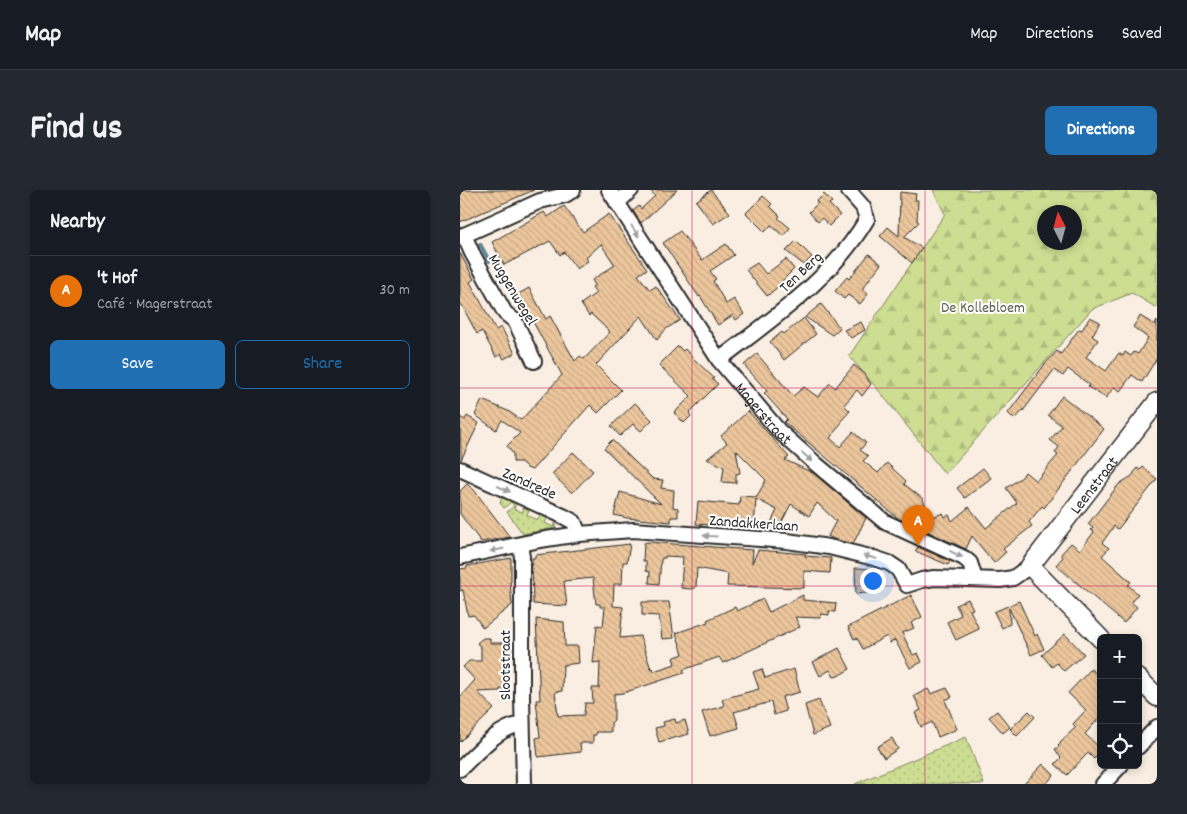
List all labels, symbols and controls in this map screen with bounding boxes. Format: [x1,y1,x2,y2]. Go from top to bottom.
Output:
text: Map [25,18,61,52]
text: Map [970,22,997,47]
text: Directions [1025,22,1094,47]
text: Saved [1122,22,1162,47]
text: Find us [30,105,122,155]
button: Directions [1045,106,1157,155]
north arrow [1037,205,1082,250]
text: Nearby [50,208,105,238]
one-way arrow [631,224,640,237]
street label: Ten Berg [775,247,829,299]
street label: Muggenwegel [481,250,542,331]
text: 't Hof [97,266,137,293]
text: A [62,279,70,302]
text: 30 m [380,279,410,302]
text: Café · Magerstraat [97,293,212,316]
park label: De Kollebloem [941,297,1025,320]
button: Save [50,340,225,389]
button: Share [235,340,410,389]
street label: Magerstraat [729,378,796,451]
one-way arrow [801,451,814,462]
street label: Leenstraat [1065,452,1125,520]
street label: Zandrede [498,462,560,506]
one-way arrow [497,486,511,494]
pin: A [902,505,934,546]
street label: Zandakkerlaan [708,510,799,539]
one-way arrow [701,531,717,539]
one-way arrow [489,546,504,554]
one-way arrow [949,550,964,558]
one-way arrow [863,553,878,561]
your location [860,568,886,594]
street label: Slootstraat [495,630,518,700]
map controls [1097,634,1142,769]
button: + [1097,634,1142,679]
button: − [1097,679,1142,724]
button: locate [1097,724,1142,769]

